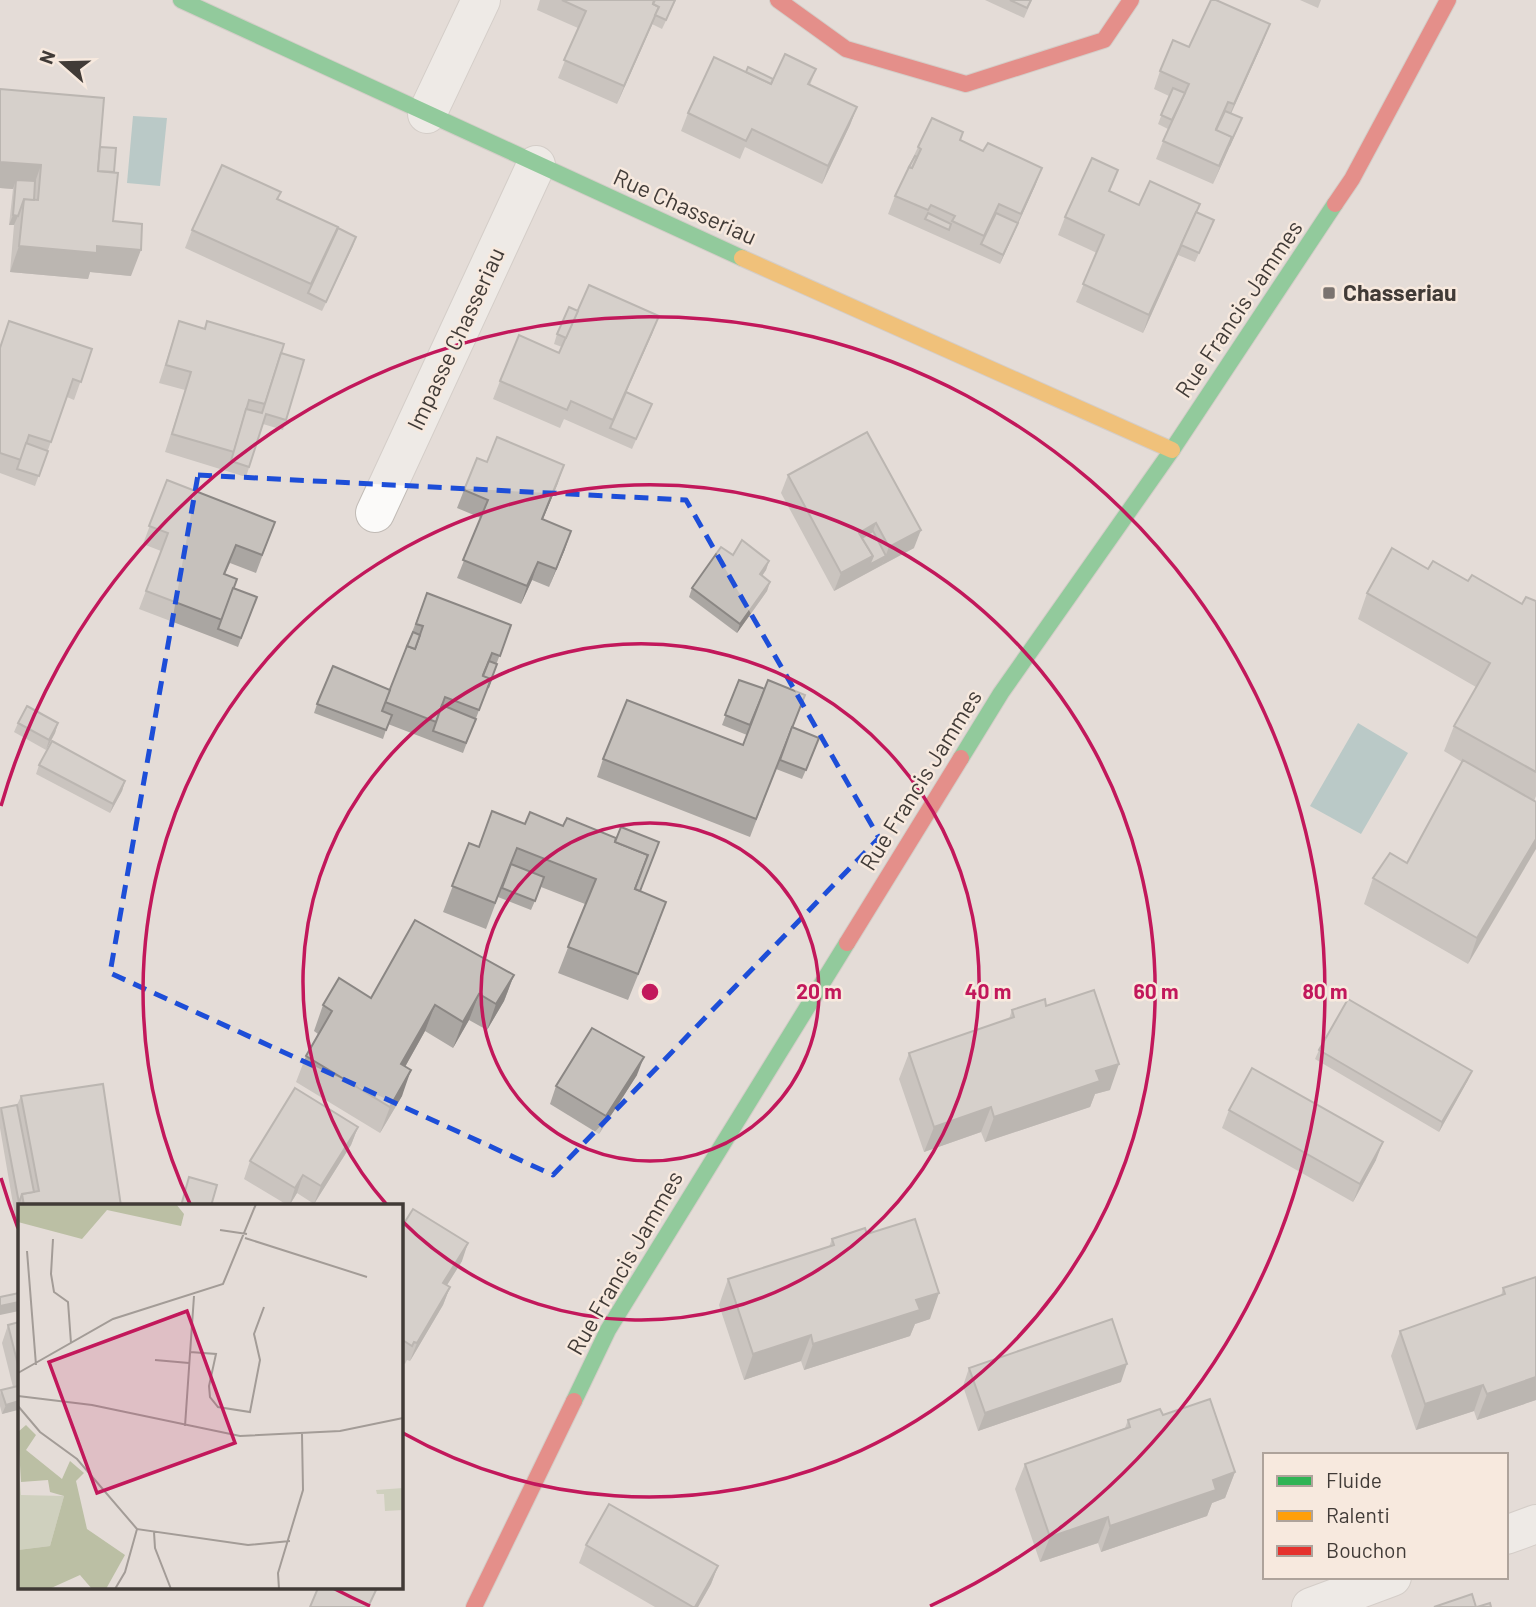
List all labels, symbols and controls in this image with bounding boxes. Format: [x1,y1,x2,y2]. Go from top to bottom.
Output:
north arrow [28,28,98,98]
text: N [34,47,60,67]
street label: Rue Chasseriau [609,162,761,250]
street label: Rue Francis Jammes [1168,214,1308,402]
street label: Impasse Chasseriau [400,243,510,434]
place label: Chasseriau [1343,278,1457,306]
marker: Chasseriau [1321,285,1337,301]
street label: Rue Francis Jammes [853,684,987,875]
text: 20 m [796,978,842,1003]
text: 40 m [965,978,1011,1003]
text: 60 m [1134,978,1178,1003]
text: 80 m [1302,978,1348,1003]
centre of rings [638,980,662,1004]
street label: Rue Francis Jammes [560,1165,688,1360]
inset map [18,1204,402,1590]
legend [1263,1453,1508,1579]
text: Fluide [1326,1467,1382,1492]
text: Ralenti [1326,1502,1390,1527]
text: Bouchon [1326,1537,1407,1562]

